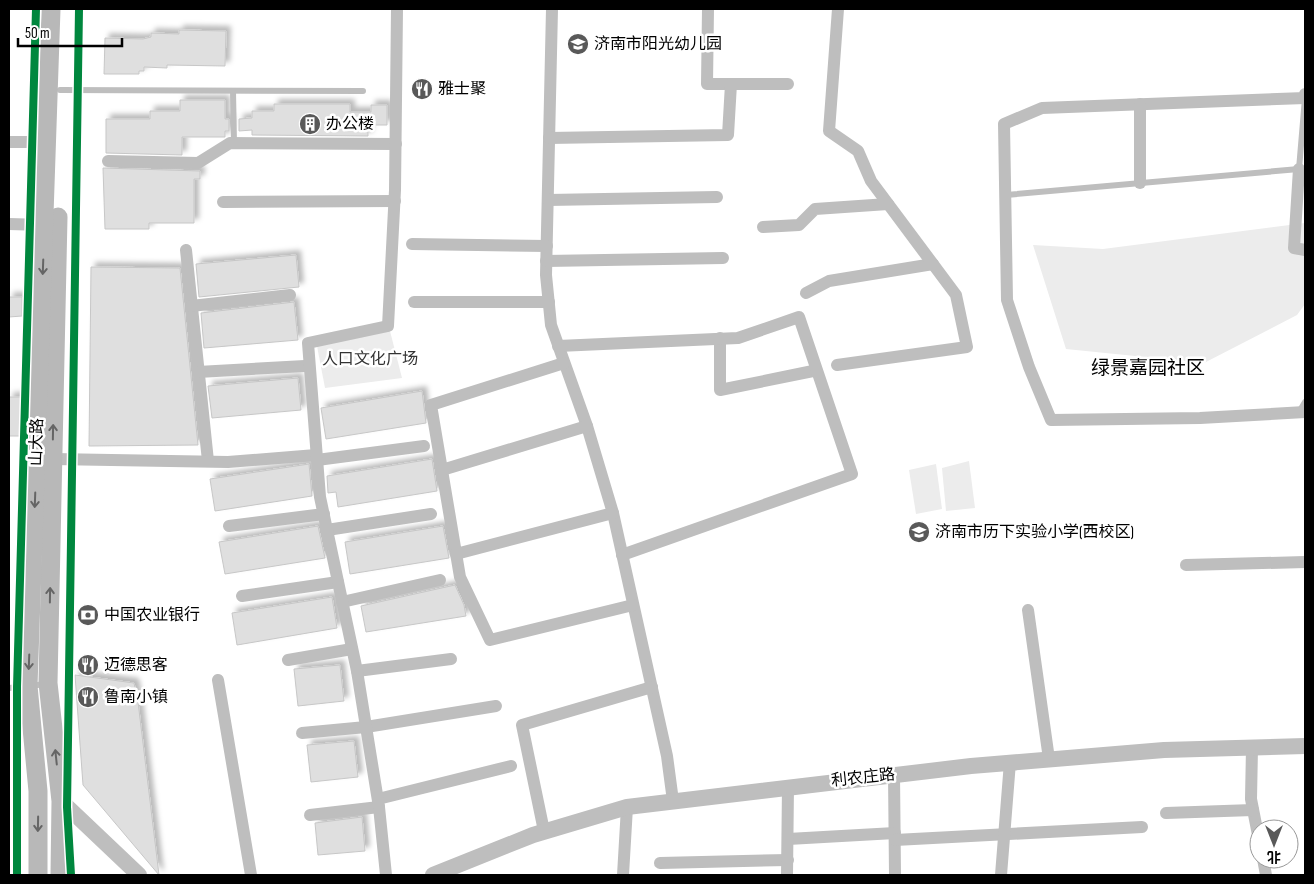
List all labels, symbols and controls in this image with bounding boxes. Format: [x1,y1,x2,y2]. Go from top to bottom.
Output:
scale bar [18,15,121,47]
text: 50 m [25,24,50,43]
school or university icon: 济南市阳光幼儿园 [566,32,590,56]
place label: 济南市阳光幼儿园 [594,35,722,54]
restaurant icon: 雅士聚 [410,77,434,101]
place label: 雅士聚 [438,80,486,99]
building icon: 办公楼 [298,112,322,136]
place label: 办公楼 [326,115,374,134]
one-way arrow [38,259,48,275]
park label: 人口文化广场 [322,350,418,369]
district label: 绿景嘉园社区 [1091,357,1205,380]
street label: 山大路 [27,418,47,466]
one-way arrow [48,424,58,440]
one-way arrow [30,491,39,507]
school or university icon: 济南市历下实验小学(西校区) [907,520,931,544]
place label: 济南市历下实验小学(西校区) [935,523,1134,542]
one-way arrow [45,587,55,603]
bank icon: 中国农业银行 [76,603,100,627]
place label: 中国农业银行 [104,606,200,625]
restaurant icon: 迈德思客 [76,653,100,677]
one-way arrow [24,654,34,670]
place label: 迈德思客 [104,656,168,675]
restaurant icon: 鲁南小镇 [76,685,100,709]
place label: 鲁南小镇 [104,687,168,707]
one-way arrow [51,749,61,765]
street label: 利农庄路 [830,765,896,791]
one-way arrow [33,816,43,832]
north arrow [1249,819,1299,869]
text: 北 [1267,848,1281,865]

